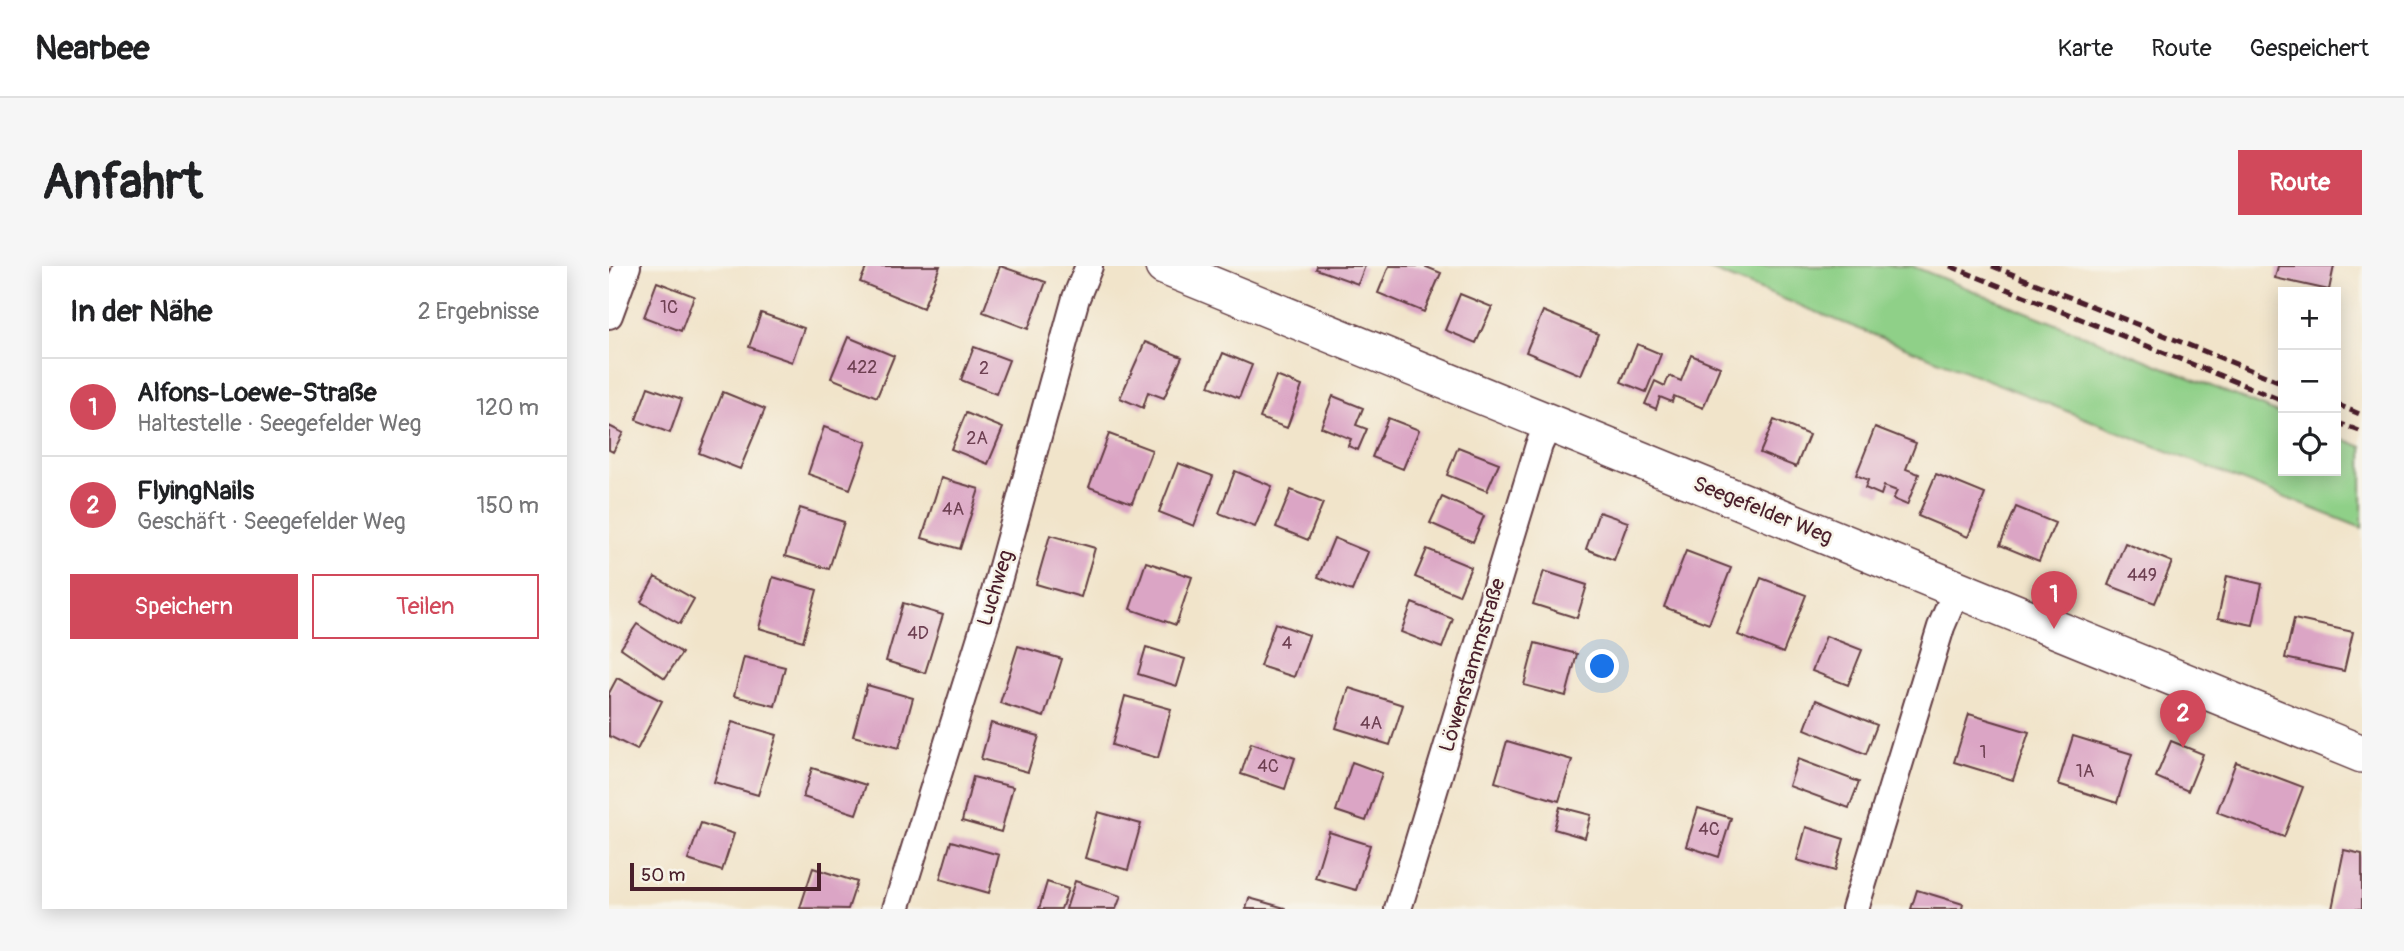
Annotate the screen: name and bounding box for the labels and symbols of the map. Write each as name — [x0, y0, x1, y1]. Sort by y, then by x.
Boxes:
house number: 1C — [660, 296, 678, 319]
house number: 422 — [847, 356, 877, 379]
house number: 2 — [979, 357, 989, 380]
house number: 2A — [966, 427, 988, 450]
street label: Seegefelder Weg — [1689, 470, 1837, 551]
house number: 4A — [942, 498, 964, 521]
street label: Luchweg — [971, 547, 1020, 629]
house number: 449 — [2127, 564, 2157, 587]
pin: 1 — [2031, 571, 2077, 629]
street label: Löwenstammstraße — [1433, 574, 1512, 755]
house number: 4D — [907, 622, 929, 645]
house number: 4 — [1282, 632, 1293, 655]
your location — [1585, 649, 1619, 683]
pin: 2 — [2160, 690, 2206, 748]
house number: 4A — [1360, 712, 1382, 735]
house number: 1 — [1979, 741, 1987, 764]
house number: 4C — [1257, 755, 1279, 778]
house number: 1A — [2076, 760, 2095, 783]
house number: 4C — [1698, 818, 1720, 841]
scale bar — [630, 860, 821, 892]

